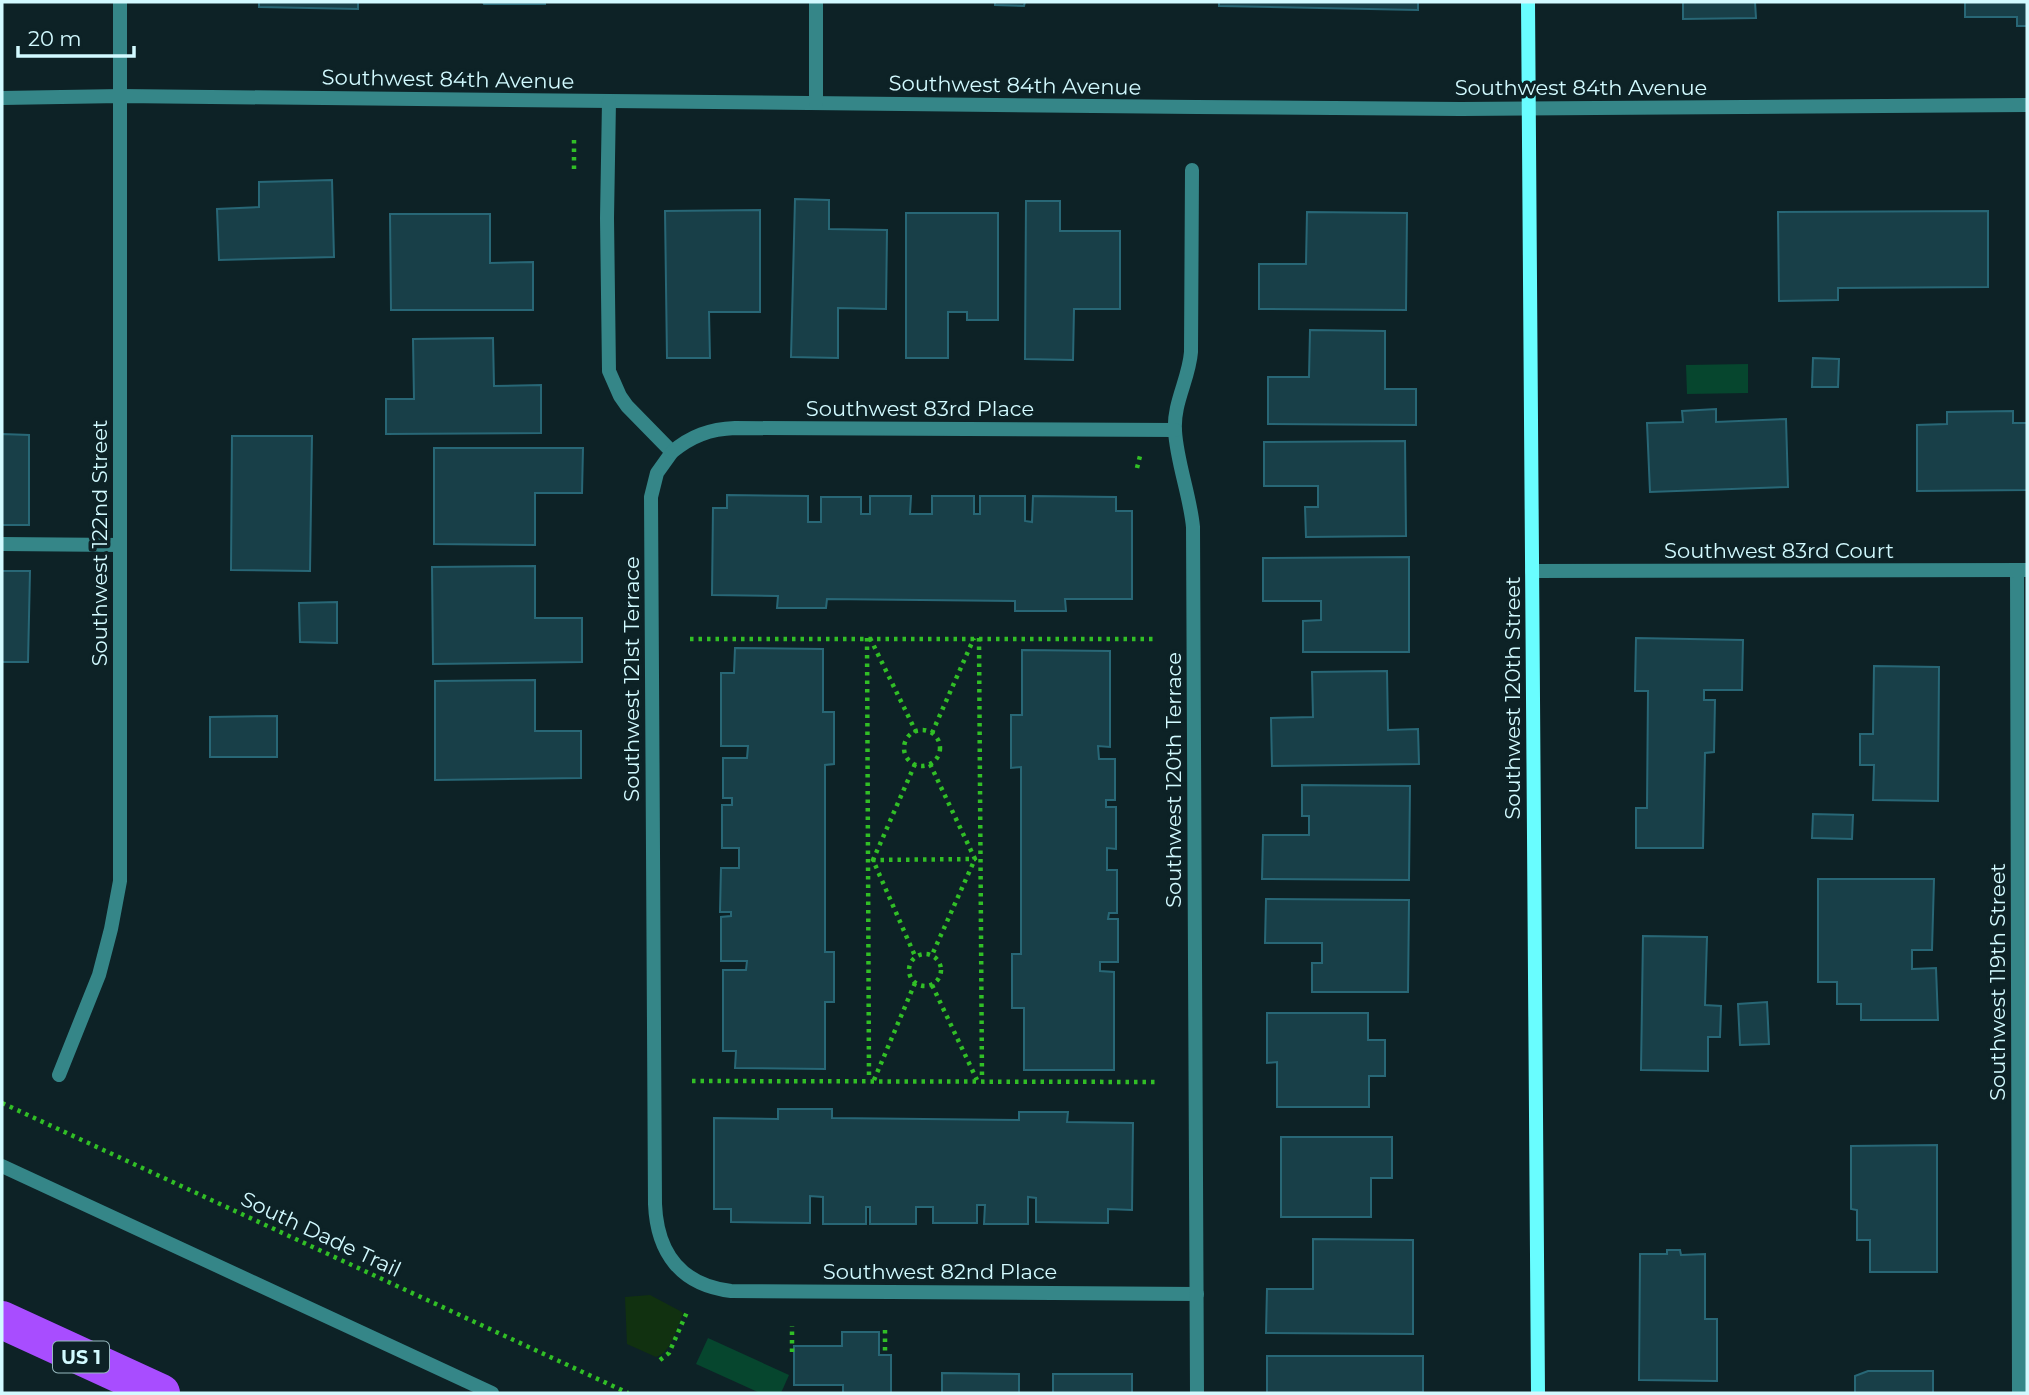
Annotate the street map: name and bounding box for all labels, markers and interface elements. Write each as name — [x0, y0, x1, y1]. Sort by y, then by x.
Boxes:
scale bar — [18, 14, 133, 58]
text: 20 m — [28, 26, 82, 51]
street label: Southwest 84th Avenue — [322, 64, 574, 94]
street label: Southwest 84th Avenue — [889, 70, 1141, 100]
street label: Southwest 84th Avenue — [1455, 75, 1707, 100]
street label: Southwest 83rd Place — [806, 396, 1034, 421]
street label: Southwest 122nd Street — [87, 420, 112, 666]
street label: Southwest 83rd Court — [1664, 538, 1894, 563]
street label: Southwest 121st Terrace — [619, 556, 644, 802]
street label: Southwest 120th Street — [1500, 576, 1525, 820]
street label: Southwest 120th Terrace — [1161, 652, 1186, 908]
street label: Southwest 119th Street — [1985, 863, 2010, 1101]
street label: South Dade Trail — [237, 1186, 405, 1282]
street label: Southwest 82nd Place — [823, 1259, 1057, 1284]
road number: US 1 — [53, 1342, 109, 1372]

